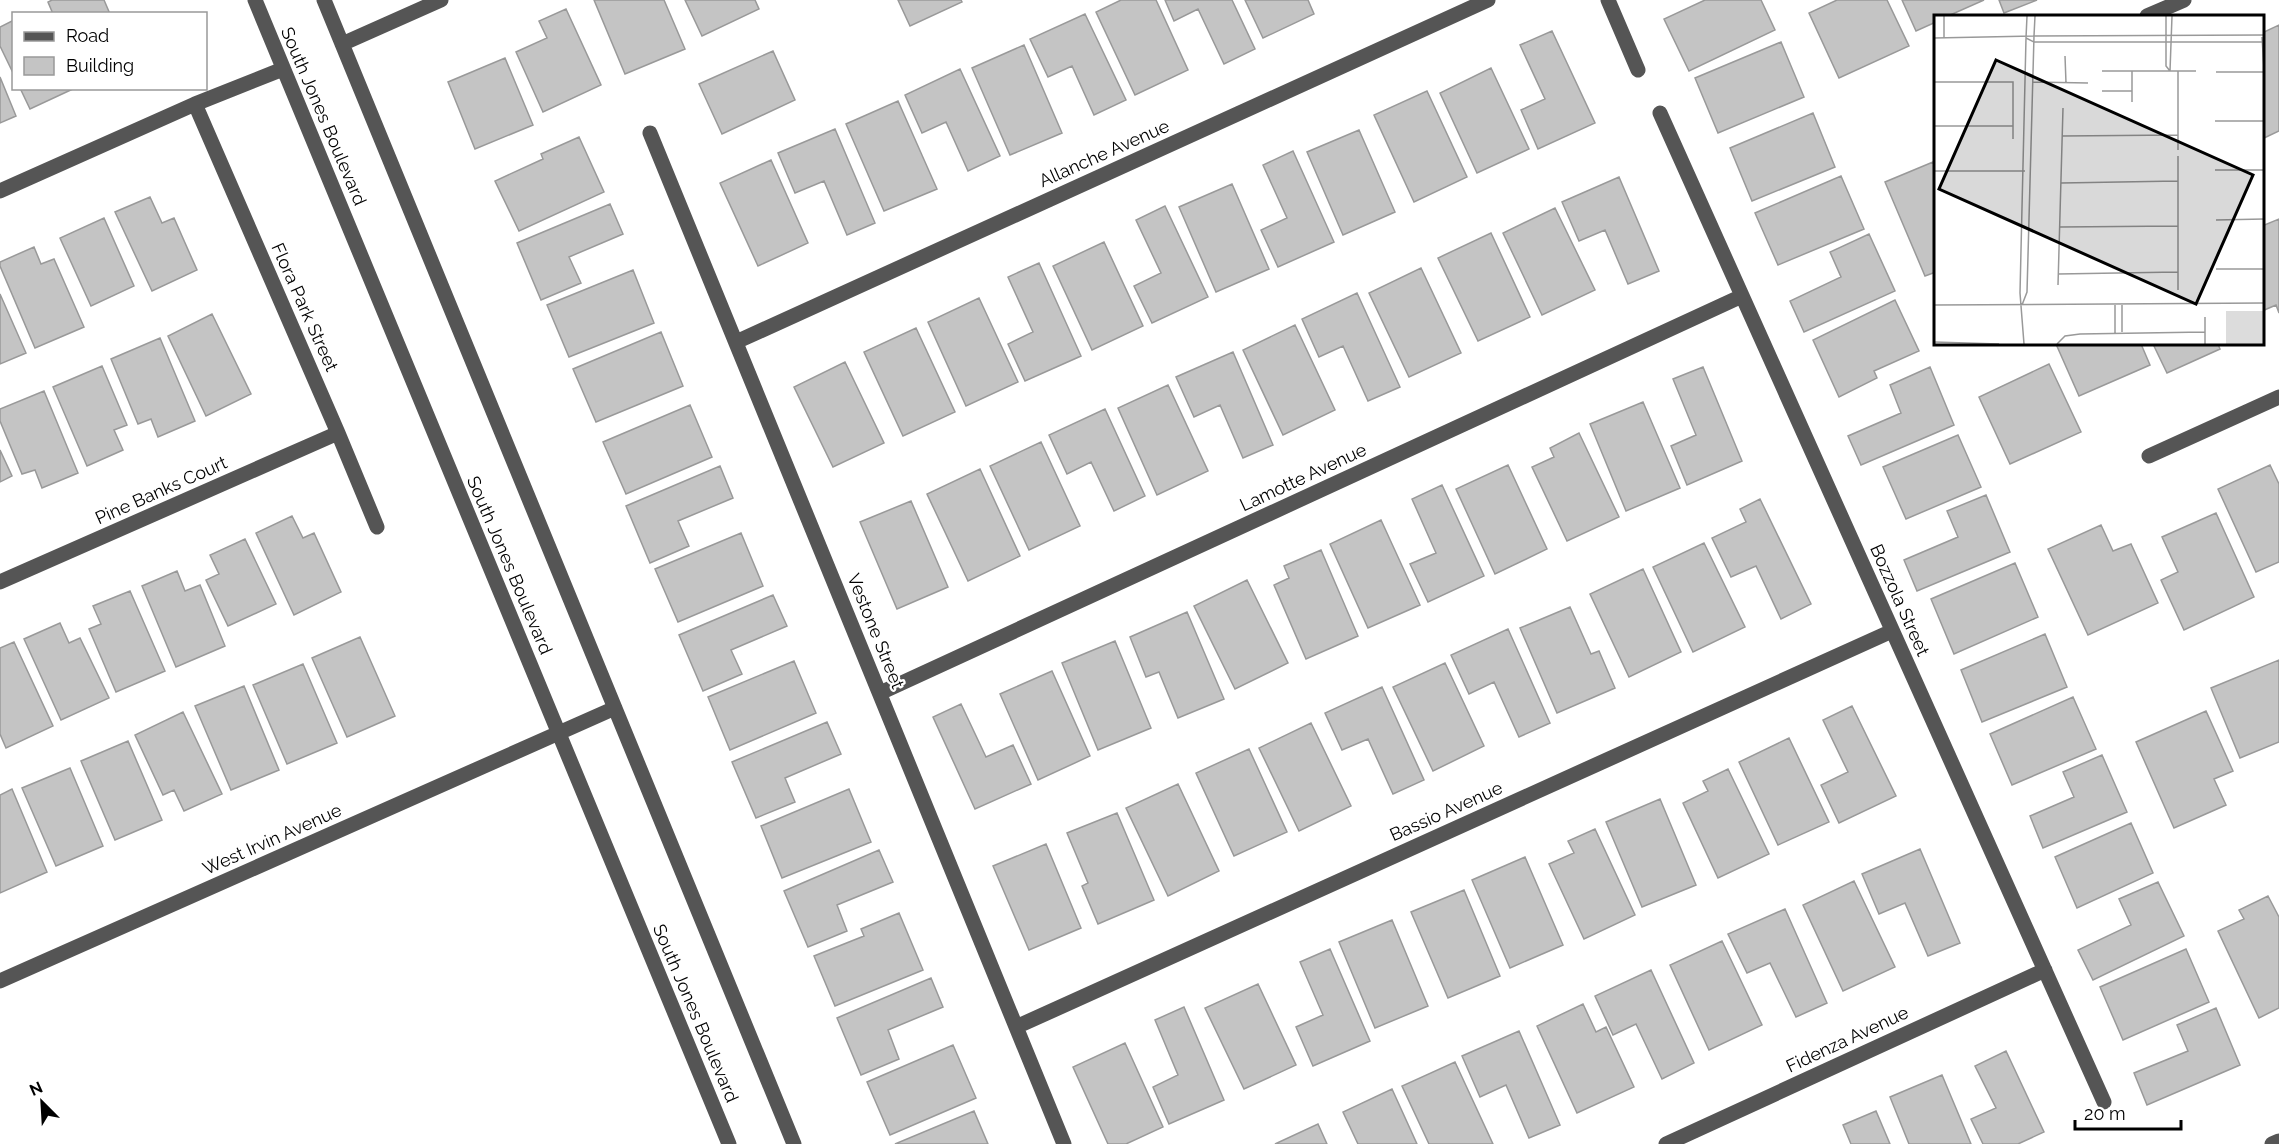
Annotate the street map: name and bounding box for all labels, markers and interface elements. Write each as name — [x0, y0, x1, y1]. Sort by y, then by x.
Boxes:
legend — [12, 12, 207, 90]
inset map — [1934, 15, 2264, 345]
street label: South Jones Boulevard — [277, 24, 371, 208]
text: Road — [66, 25, 109, 46]
text: Building — [66, 55, 134, 76]
street label: Allanche Avenue — [1036, 115, 1173, 191]
street label: Flora Park Street — [267, 240, 343, 374]
street label: Lamotte Avenue — [1236, 438, 1370, 515]
street label: Pine Banks Court — [92, 452, 230, 528]
street label: South Jones Boulevard — [463, 473, 557, 657]
street label: Bozzola Street — [1866, 541, 1934, 659]
street label: Vestone Street — [843, 570, 909, 692]
street label: Bassio Avenue — [1386, 777, 1506, 845]
street label: West Irvin Avenue — [199, 799, 345, 879]
street label: South Jones Boulevard — [649, 921, 743, 1105]
street label: Fidenza Avenue — [1782, 1001, 1912, 1077]
north arrow — [12, 1072, 72, 1132]
text: N — [27, 1078, 46, 1100]
scale bar — [2075, 1093, 2182, 1131]
text: 20 m — [2084, 1103, 2126, 1124]

